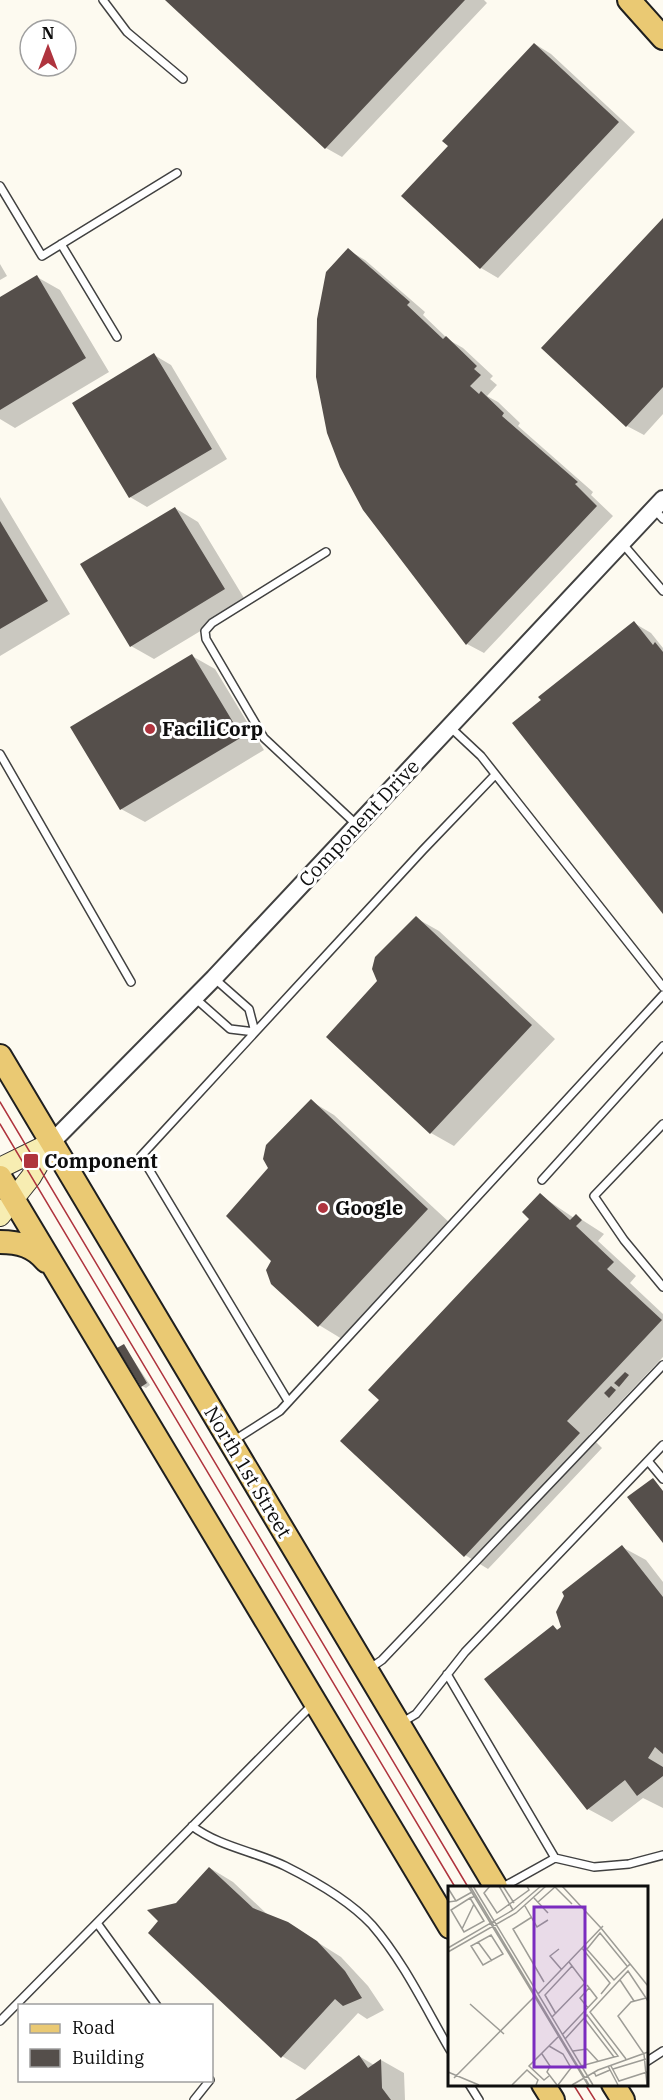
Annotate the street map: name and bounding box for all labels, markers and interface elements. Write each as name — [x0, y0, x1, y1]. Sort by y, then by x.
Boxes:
north arrow — [18, 18, 78, 78]
text: N — [42, 23, 54, 43]
place label: FaciliCorp — [162, 715, 263, 742]
marker: FaciliCorp — [143, 722, 157, 736]
street label: Component Drive — [292, 753, 425, 892]
place label: Component — [44, 1147, 158, 1174]
marker: Component — [22, 1152, 40, 1170]
place label: Google — [335, 1194, 403, 1221]
marker: Google — [316, 1201, 330, 1215]
street label: North 1st Street — [198, 1401, 298, 1543]
inset map — [448, 1886, 648, 2085]
legend — [18, 2004, 213, 2082]
text: Road — [72, 2016, 115, 2039]
text: Building — [72, 2046, 144, 2069]

